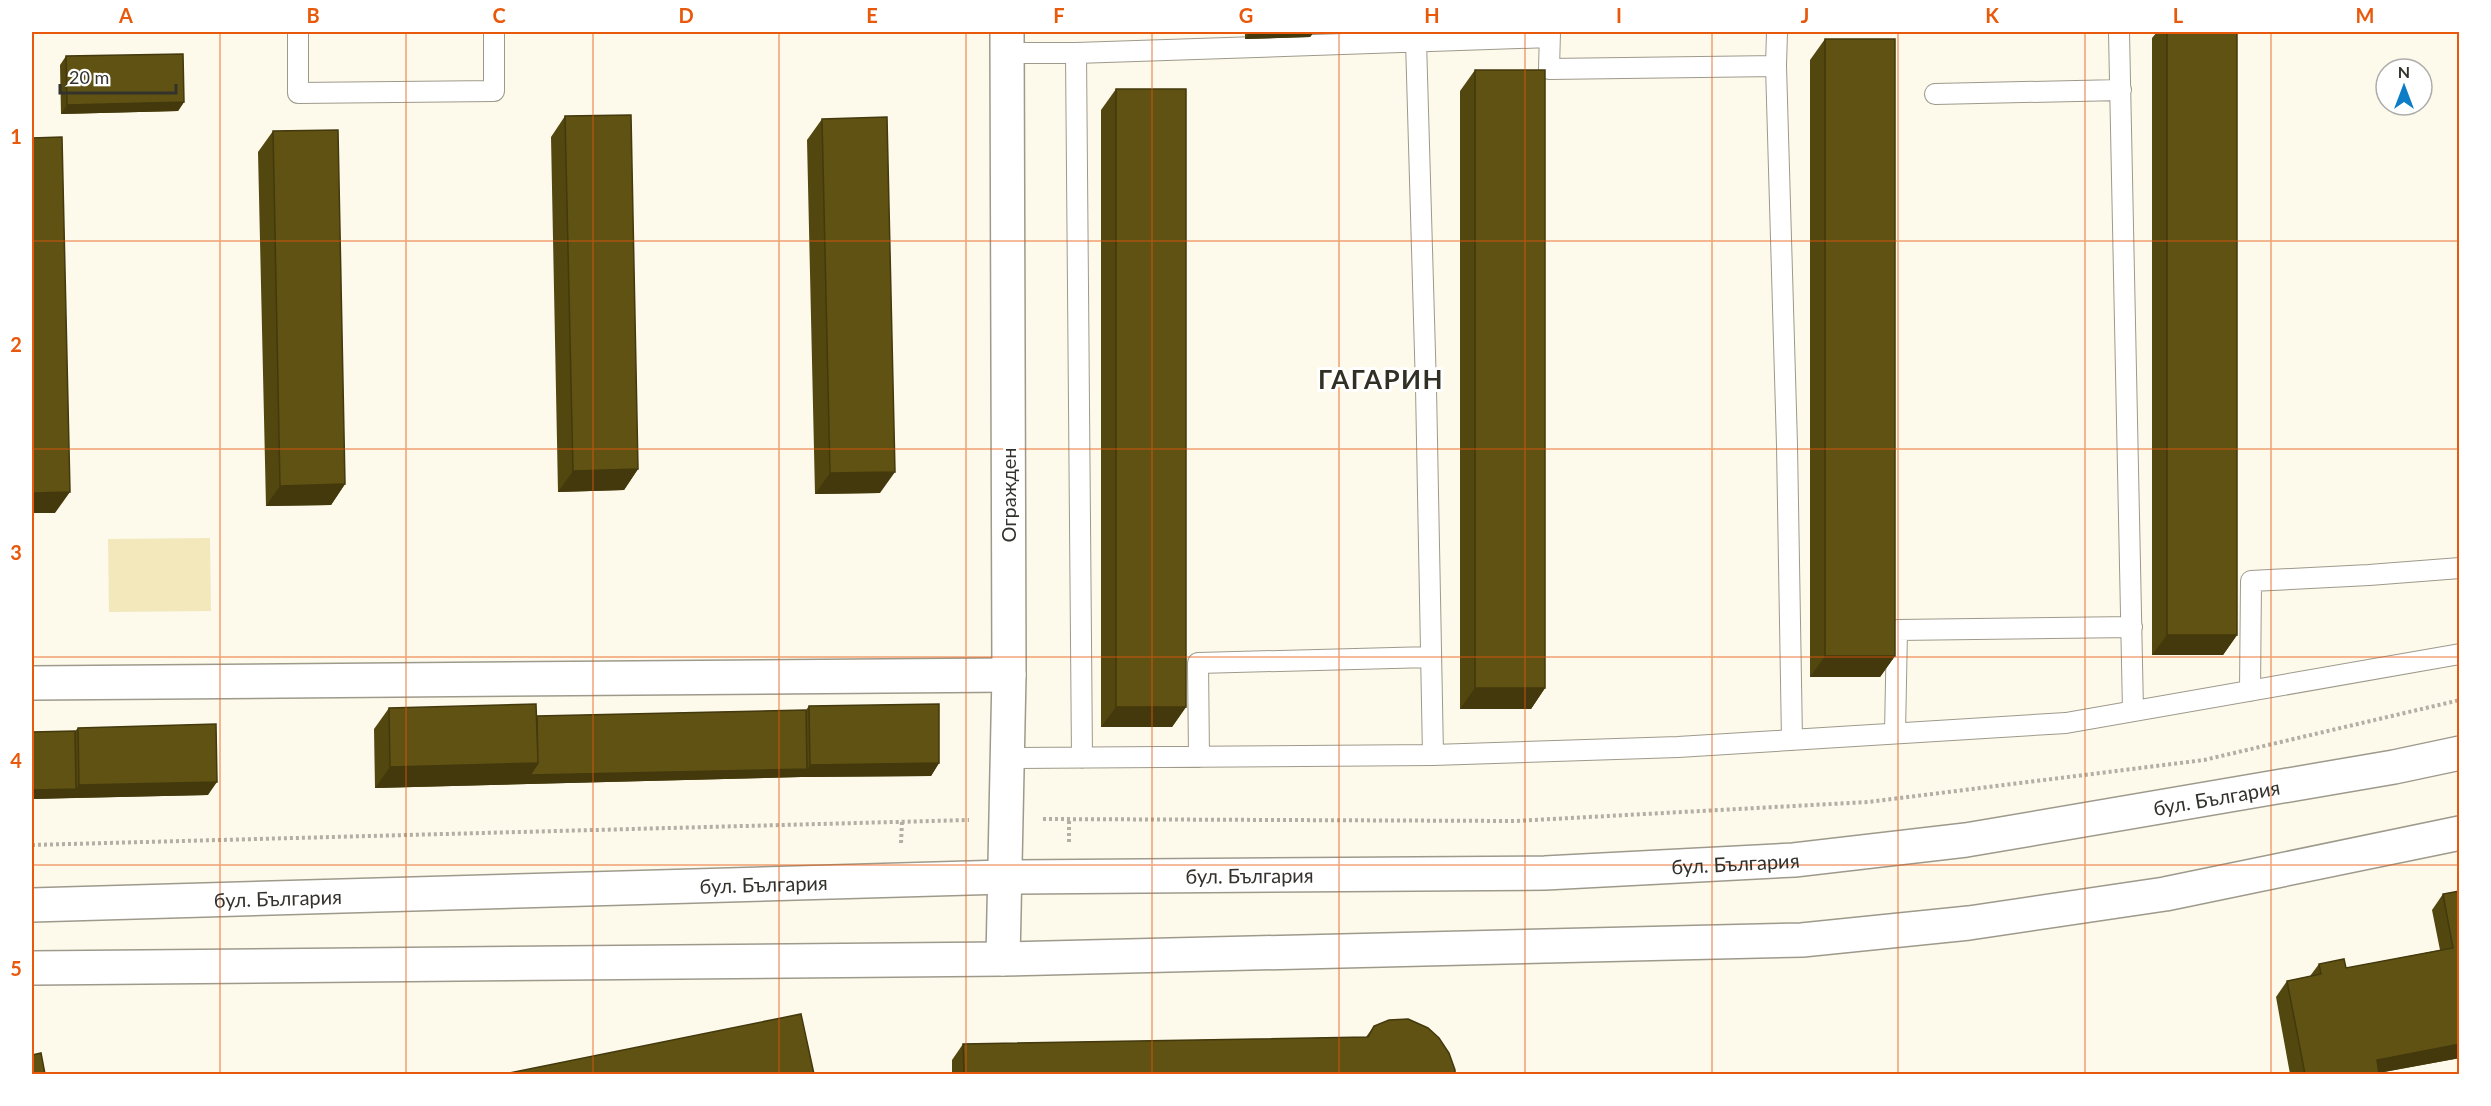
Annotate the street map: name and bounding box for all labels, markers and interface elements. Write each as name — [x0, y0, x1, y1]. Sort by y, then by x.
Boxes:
text: A — [118, 3, 133, 27]
text: B — [306, 3, 320, 27]
text: C — [492, 3, 506, 27]
text: D — [678, 3, 694, 27]
text: E — [866, 3, 878, 27]
text: F — [1053, 3, 1065, 27]
text: G — [1239, 3, 1253, 27]
text: H — [1424, 3, 1440, 27]
text: I — [1616, 3, 1622, 27]
text: J — [1801, 3, 1809, 27]
text: K — [1985, 3, 1999, 27]
text: L — [2173, 3, 2184, 27]
text: M — [2356, 3, 2374, 27]
scale bar — [60, 57, 176, 95]
north arrow — [2374, 57, 2434, 117]
text: N — [2398, 62, 2410, 81]
text: 20 m — [69, 66, 109, 88]
text: 1 — [10, 124, 22, 148]
text: 2 — [10, 332, 22, 356]
district label: ГАГАРИН — [1318, 363, 1444, 395]
street label: Огражден — [996, 448, 1020, 542]
text: 3 — [10, 540, 22, 564]
text: 4 — [10, 748, 22, 772]
street label: бул. България — [2151, 775, 2282, 820]
street label: бул. България — [1671, 847, 1801, 878]
street label: бул. България — [1185, 863, 1314, 888]
street label: бул. България — [699, 870, 828, 898]
street label: бул. България — [214, 884, 342, 912]
text: 5 — [10, 956, 22, 980]

